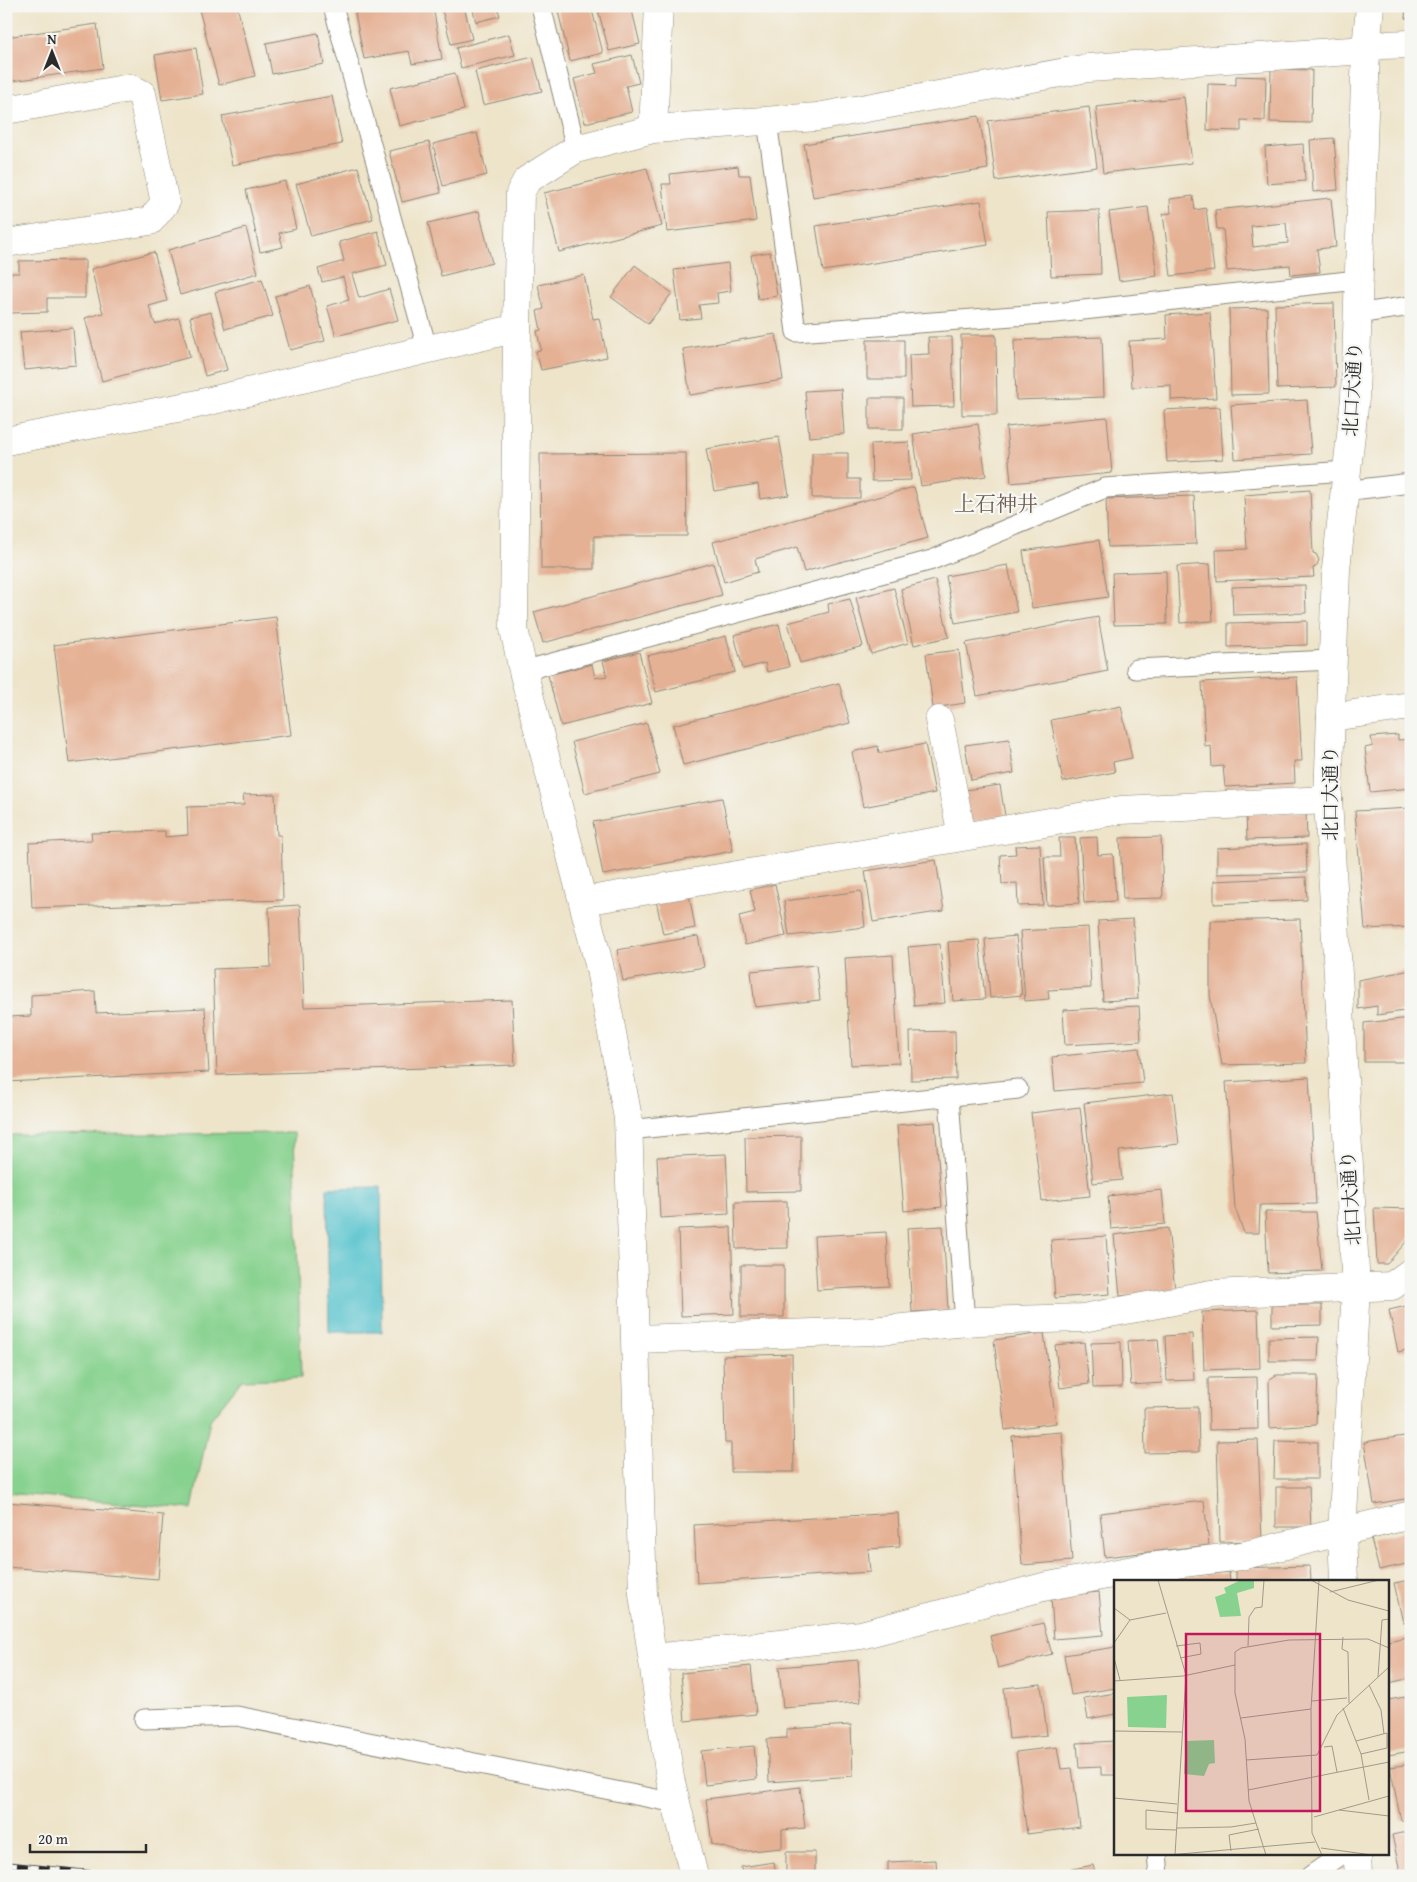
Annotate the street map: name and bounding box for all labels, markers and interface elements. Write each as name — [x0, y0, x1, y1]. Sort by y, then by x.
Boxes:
north arrow — [28, 28, 78, 78]
text: N — [47, 29, 57, 49]
street label: 北口大通り — [1336, 341, 1368, 437]
district label: 上石神井 — [954, 488, 1038, 519]
street label: 北口大通り — [1316, 745, 1344, 841]
street label: 北口大通り — [1333, 1150, 1367, 1246]
inset map — [1114, 1580, 1390, 1854]
scale bar — [30, 1822, 146, 1854]
text: 20 m — [38, 1828, 69, 1849]

